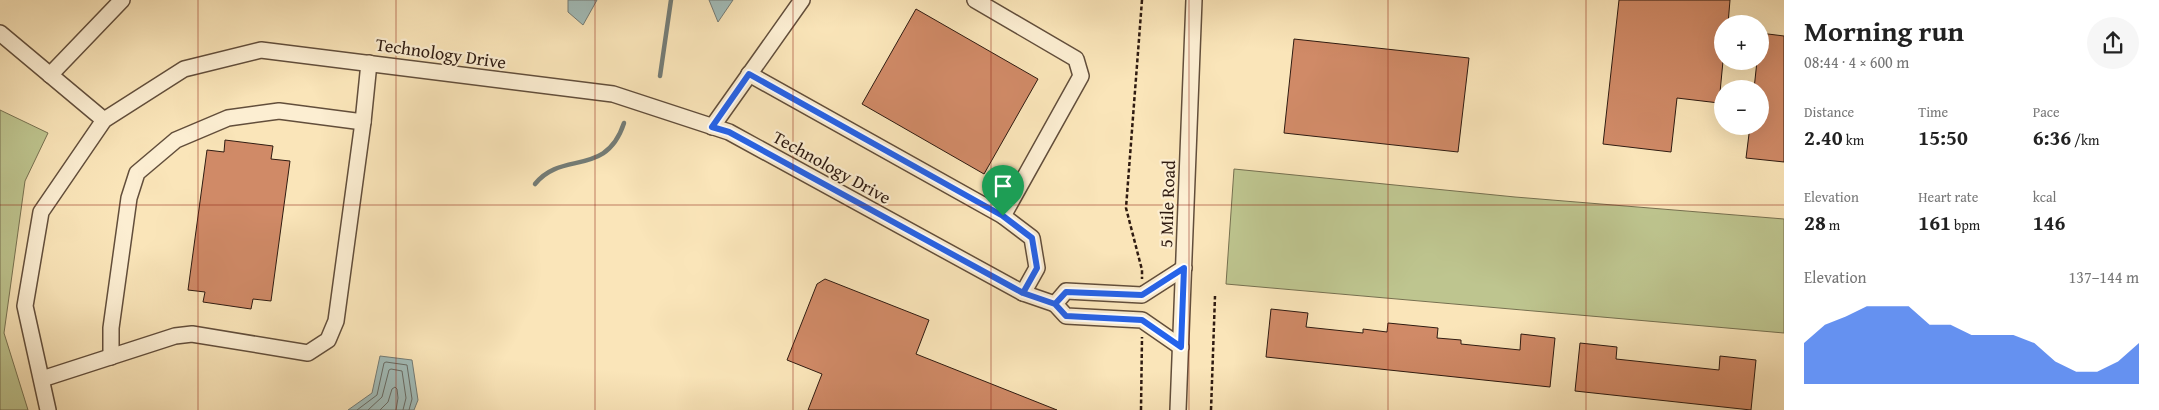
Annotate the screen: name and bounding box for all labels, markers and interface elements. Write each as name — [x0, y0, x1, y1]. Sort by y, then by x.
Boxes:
text: Morning run — [1804, 10, 1964, 51]
map controls — [1714, 15, 1769, 135]
button: + — [1714, 15, 1769, 70]
button: share — [2087, 17, 2139, 69]
street label: Technology Drive — [374, 30, 508, 76]
text: 08:44 · 4 × 600 m — [1804, 50, 1909, 74]
button: − — [1714, 80, 1769, 135]
text: Distance — [1804, 102, 1854, 122]
text: Time — [1918, 102, 1948, 122]
text: Pace — [2033, 102, 2060, 122]
text: 2.40 — [1804, 122, 1843, 153]
text: 15:50 — [1918, 122, 1968, 153]
text: 6:36 — [2033, 122, 2071, 153]
street label: Technology Drive — [768, 123, 896, 211]
text: km — [1843, 130, 1864, 150]
text: /km — [2071, 130, 2099, 150]
street label: 5 Mile Road — [1152, 159, 1182, 248]
pin — [982, 165, 1024, 216]
icon: arrive — [989, 172, 1017, 200]
text: Elevation — [1804, 187, 1859, 207]
text: Heart rate — [1918, 187, 1978, 207]
text: kcal — [2033, 187, 2057, 207]
text: 28 — [1804, 207, 1826, 238]
text: 161 — [1918, 207, 1951, 238]
text: 146 — [2033, 207, 2065, 238]
text: m — [1826, 215, 1840, 235]
text: bpm — [1951, 215, 1980, 235]
text: Elevation — [1804, 265, 1867, 289]
text: 137–144 m — [2069, 265, 2139, 289]

